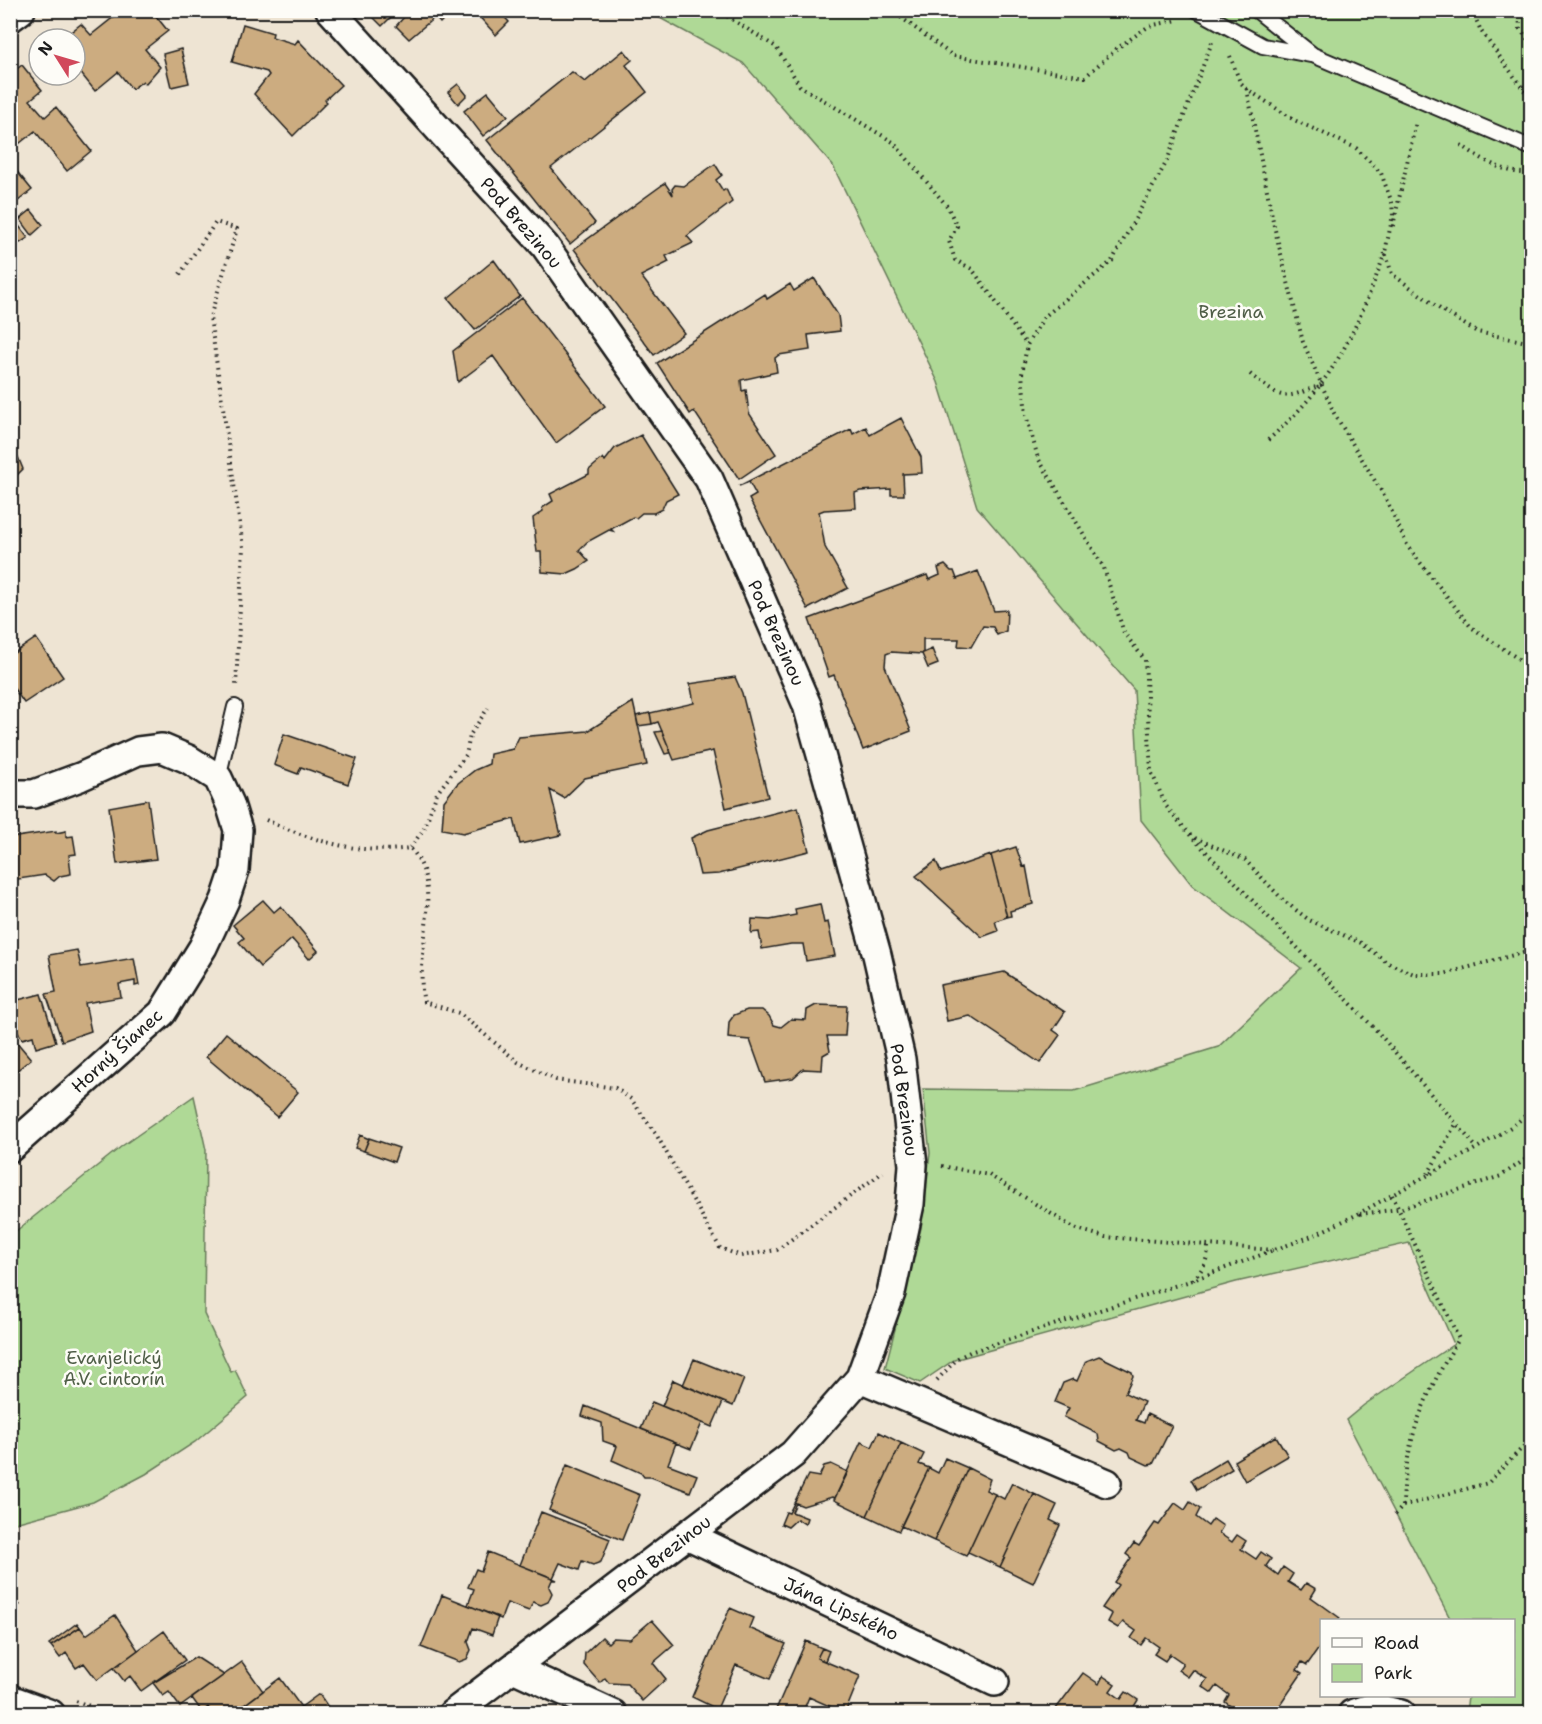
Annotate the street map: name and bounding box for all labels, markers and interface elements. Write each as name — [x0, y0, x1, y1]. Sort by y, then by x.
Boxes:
north arrow — [27, 27, 87, 87]
text: N — [33, 37, 58, 60]
street label: Pod Brezinou — [475, 172, 567, 274]
park label: Brezina — [1198, 300, 1264, 324]
street label: Pod Brezinou — [742, 576, 810, 690]
street label: Horný Šianec — [66, 1004, 168, 1098]
street label: Pod Brezinou — [884, 1042, 924, 1158]
park label: Evanjelický A.V. cintorín — [63, 1346, 165, 1391]
street label: Pod Brezinou — [612, 1510, 716, 1598]
street label: Jána Lipského — [779, 1572, 903, 1646]
legend — [1320, 1619, 1515, 1697]
text: Road — [1374, 1631, 1419, 1655]
text: Park — [1374, 1661, 1413, 1685]

